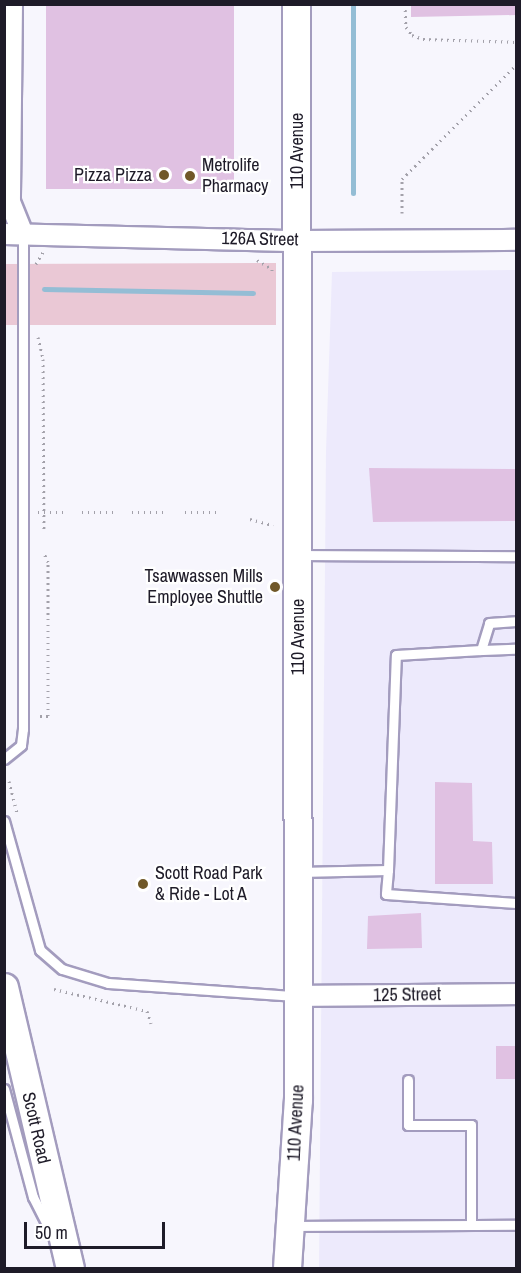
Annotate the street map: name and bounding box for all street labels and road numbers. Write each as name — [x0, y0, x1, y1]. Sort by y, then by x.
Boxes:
street label: 110 Avenue — [286, 112, 308, 190]
street label: 126A Street — [221, 228, 299, 250]
street label: 110 Avenue — [287, 598, 309, 676]
street label: 125 Street — [373, 984, 441, 1006]
street label: 110 Avenue — [283, 1084, 309, 1162]
street label: Scott Road — [17, 1090, 55, 1166]

